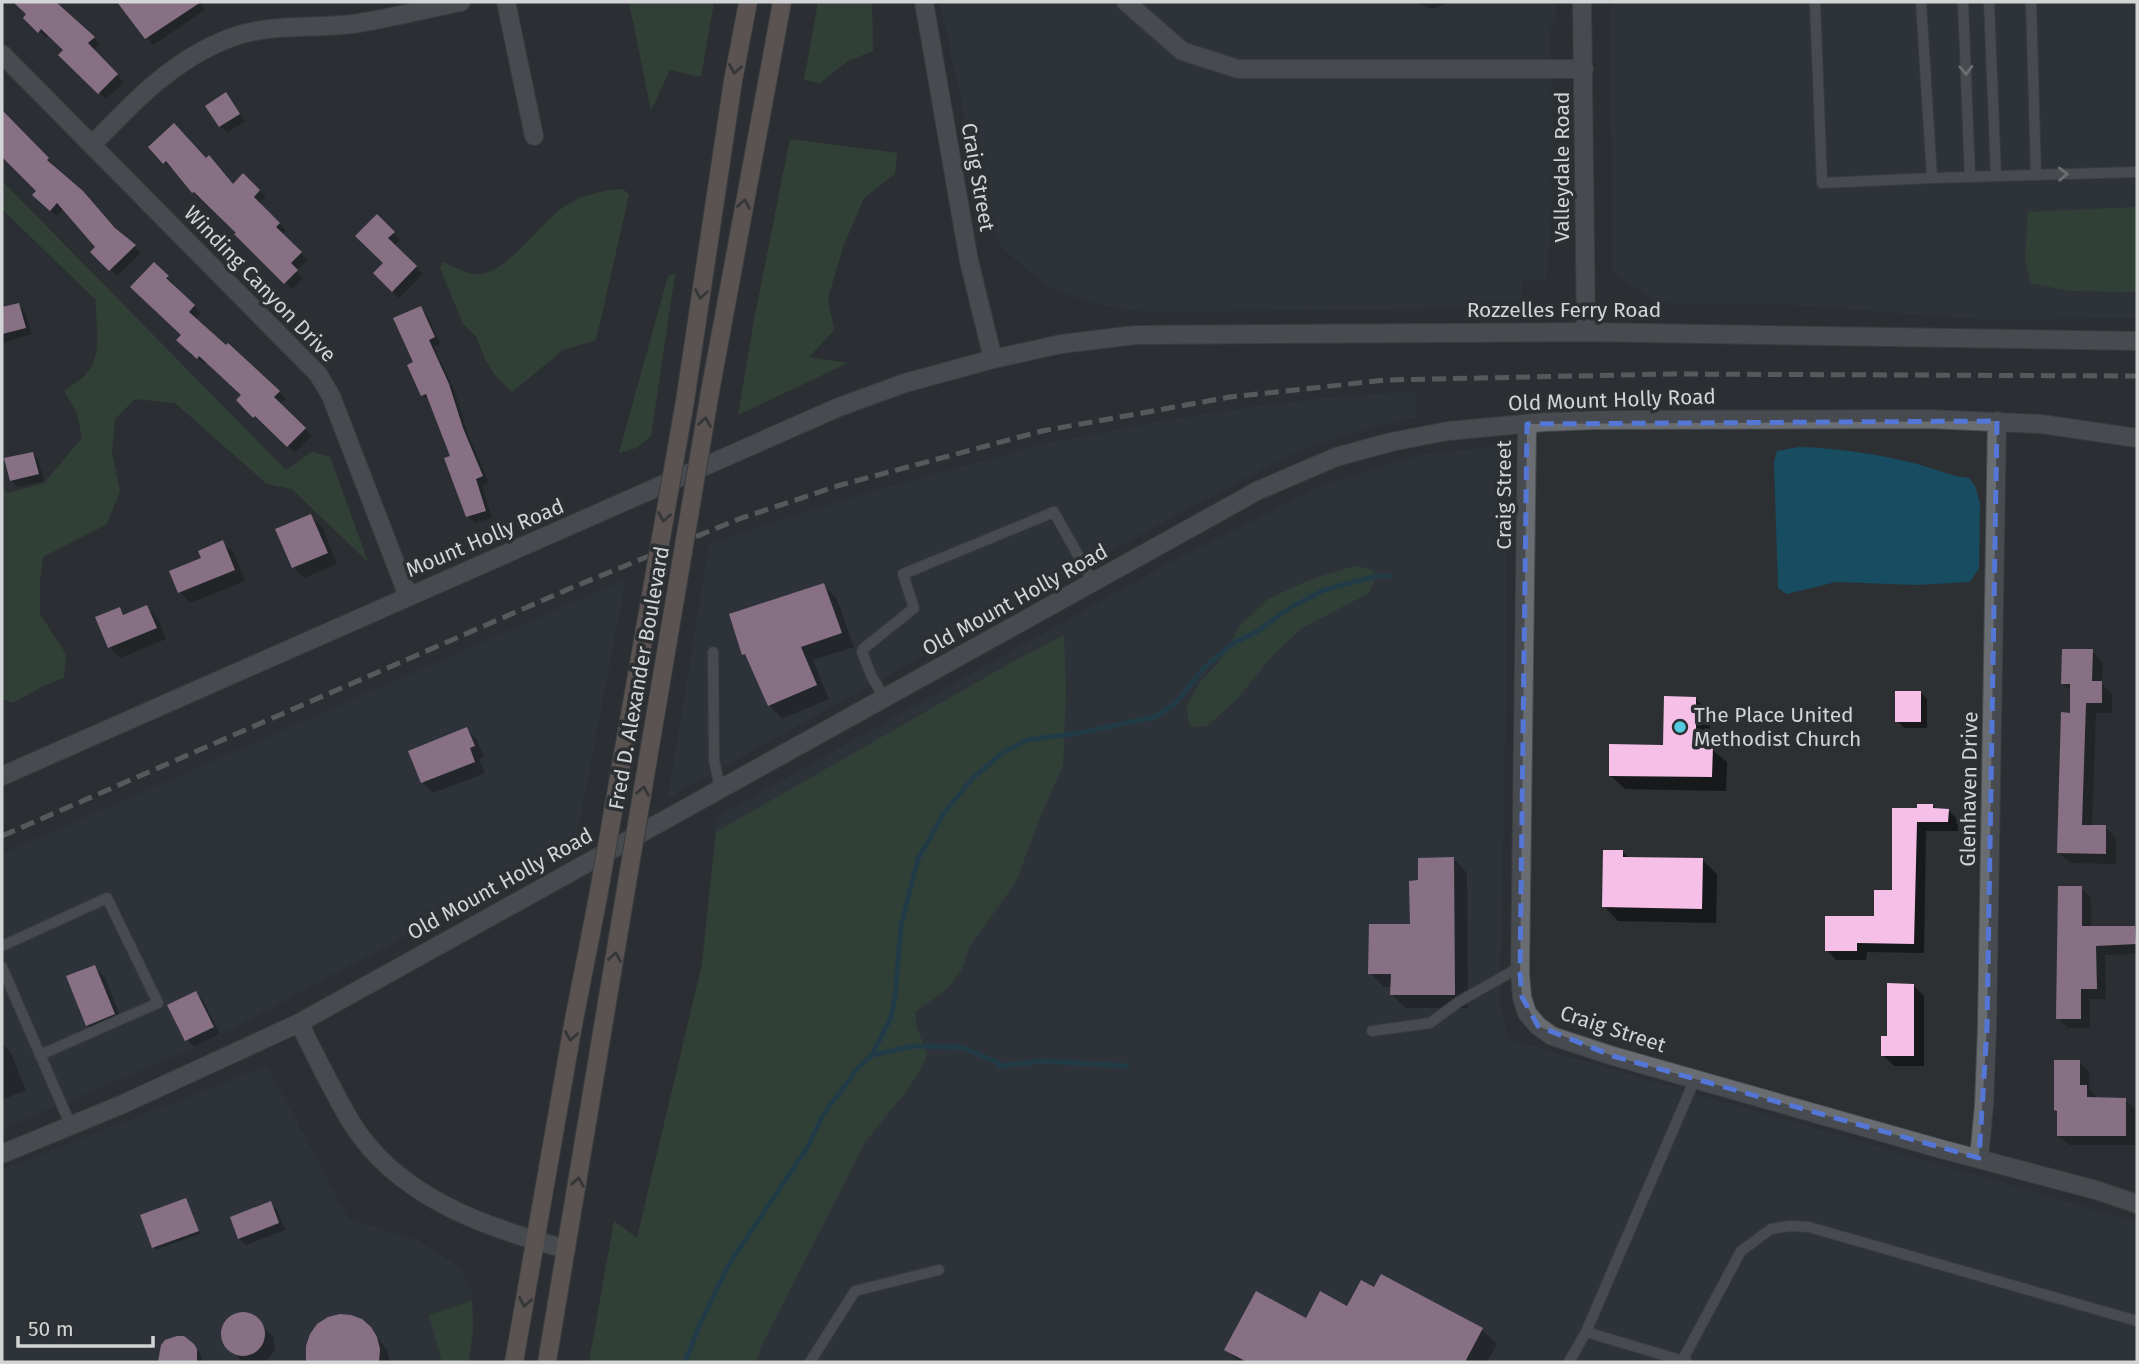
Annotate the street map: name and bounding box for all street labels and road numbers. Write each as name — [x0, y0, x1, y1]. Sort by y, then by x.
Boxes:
street label: Valleydale Road — [1549, 91, 1575, 243]
street label: Craig Street — [956, 121, 1000, 234]
street label: Winding Canyon Drive — [179, 200, 341, 368]
street label: Rozzelles Ferry Road — [1467, 297, 1661, 323]
street label: Old Mount Holly Road — [1508, 383, 1716, 417]
street label: Craig Street — [1491, 440, 1517, 550]
street label: Mount Holly Road — [402, 493, 568, 583]
street label: Old Mount Holly Road — [918, 538, 1112, 662]
street label: Fred D. Alexander Boulevard — [603, 544, 675, 812]
street label: Glenhaven Drive — [1955, 711, 1983, 867]
street label: Old Mount Holly Road — [403, 822, 597, 946]
street label: Craig Street — [1557, 1000, 1670, 1058]

